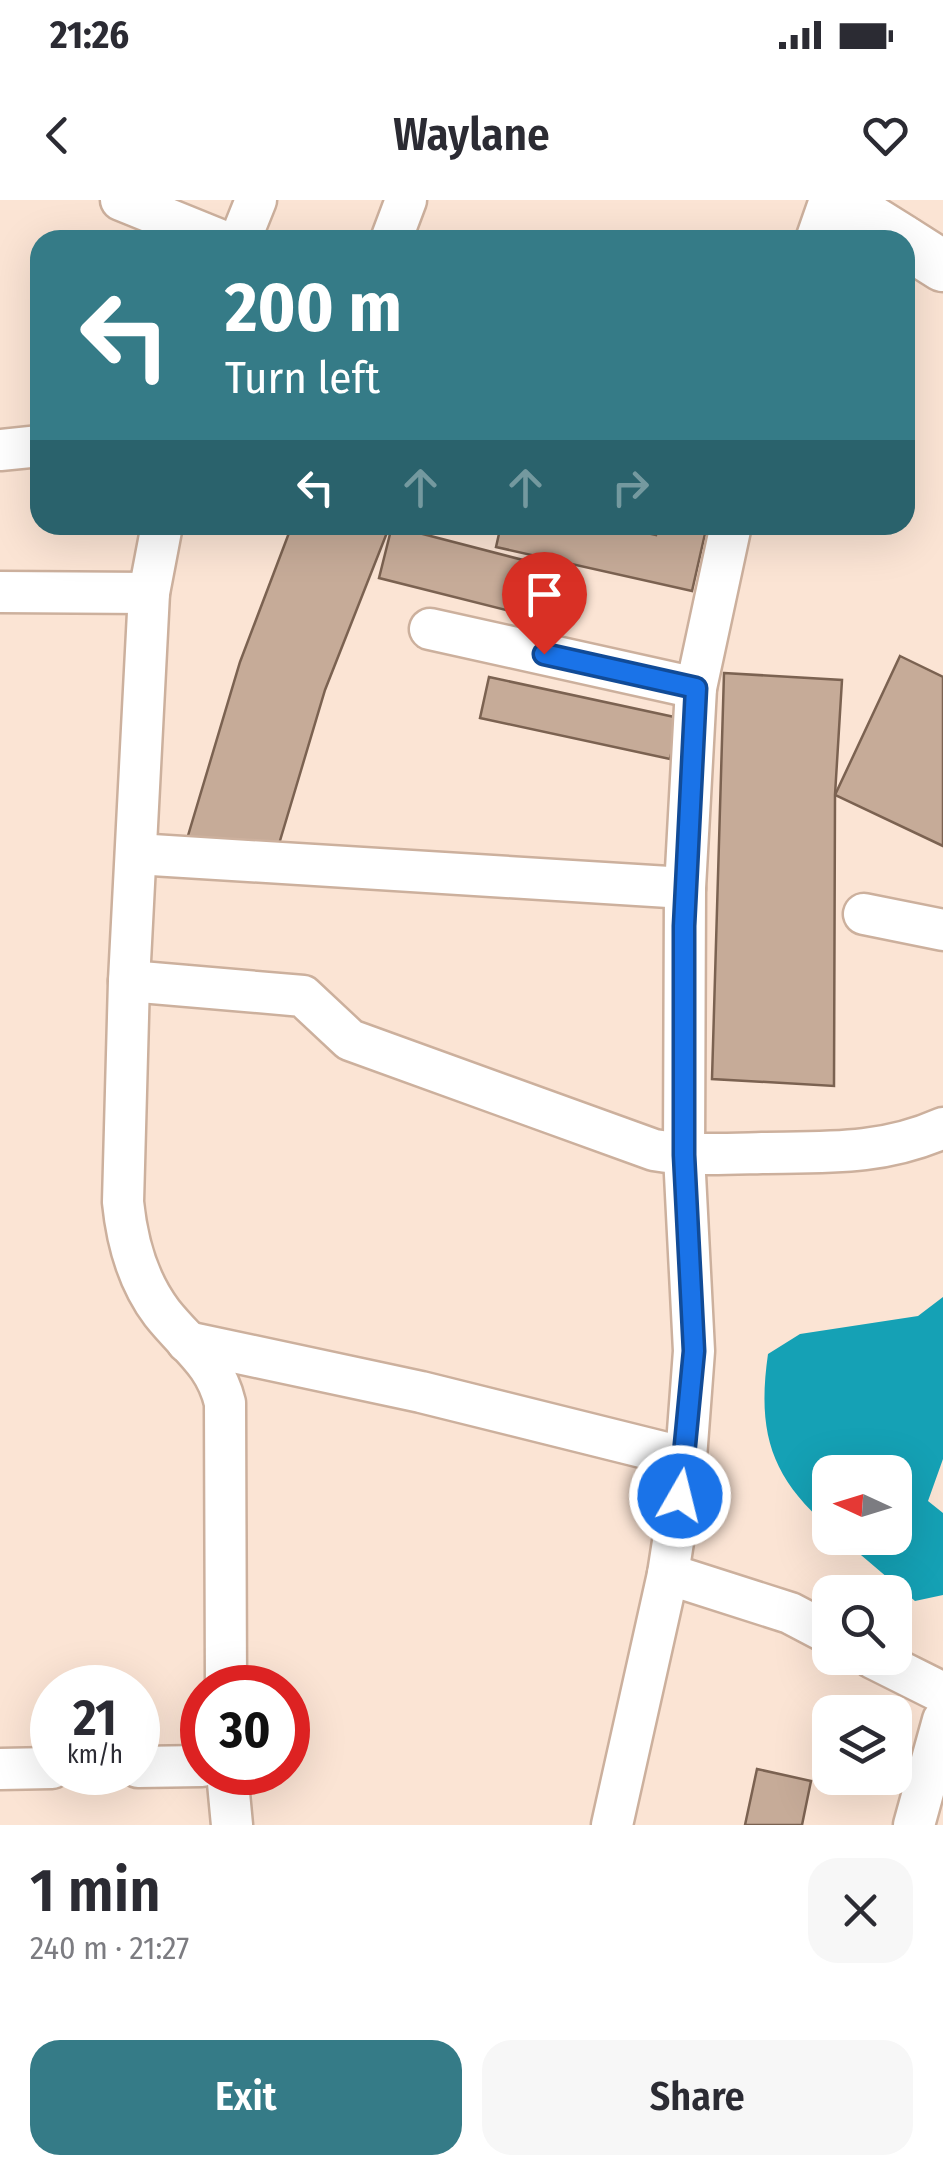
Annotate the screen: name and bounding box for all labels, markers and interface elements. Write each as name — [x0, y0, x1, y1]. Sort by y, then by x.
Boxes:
text: 21:26 — [50, 12, 129, 58]
icon: back — [30, 108, 85, 163]
text: Waylane — [393, 108, 550, 162]
icon: heart — [858, 108, 913, 163]
text: 200 m — [225, 266, 402, 350]
icon: left — [60, 270, 190, 400]
text: Turn left — [225, 351, 380, 405]
icon: left — [288, 460, 343, 515]
icon: ahead — [393, 460, 448, 515]
icon: ahead — [498, 460, 553, 515]
icon: right — [603, 460, 658, 515]
pin — [502, 552, 587, 655]
icon: arrive — [517, 567, 572, 622]
position arrow — [628, 1444, 732, 1548]
north arrow — [812, 1455, 912, 1555]
map controls — [812, 1455, 912, 1795]
button: search — [812, 1575, 912, 1675]
speed limit sign: 30 — [180, 1665, 310, 1795]
text: 21 — [73, 1688, 117, 1748]
button: layers — [812, 1695, 912, 1795]
text: km/h — [67, 1740, 123, 1770]
text: 1 min — [30, 1855, 161, 1927]
button: close — [808, 1858, 913, 1963]
text: 240 m · 21:27 — [30, 1929, 189, 1967]
button: Exit — [30, 2040, 462, 2155]
button: Share — [482, 2040, 913, 2155]

